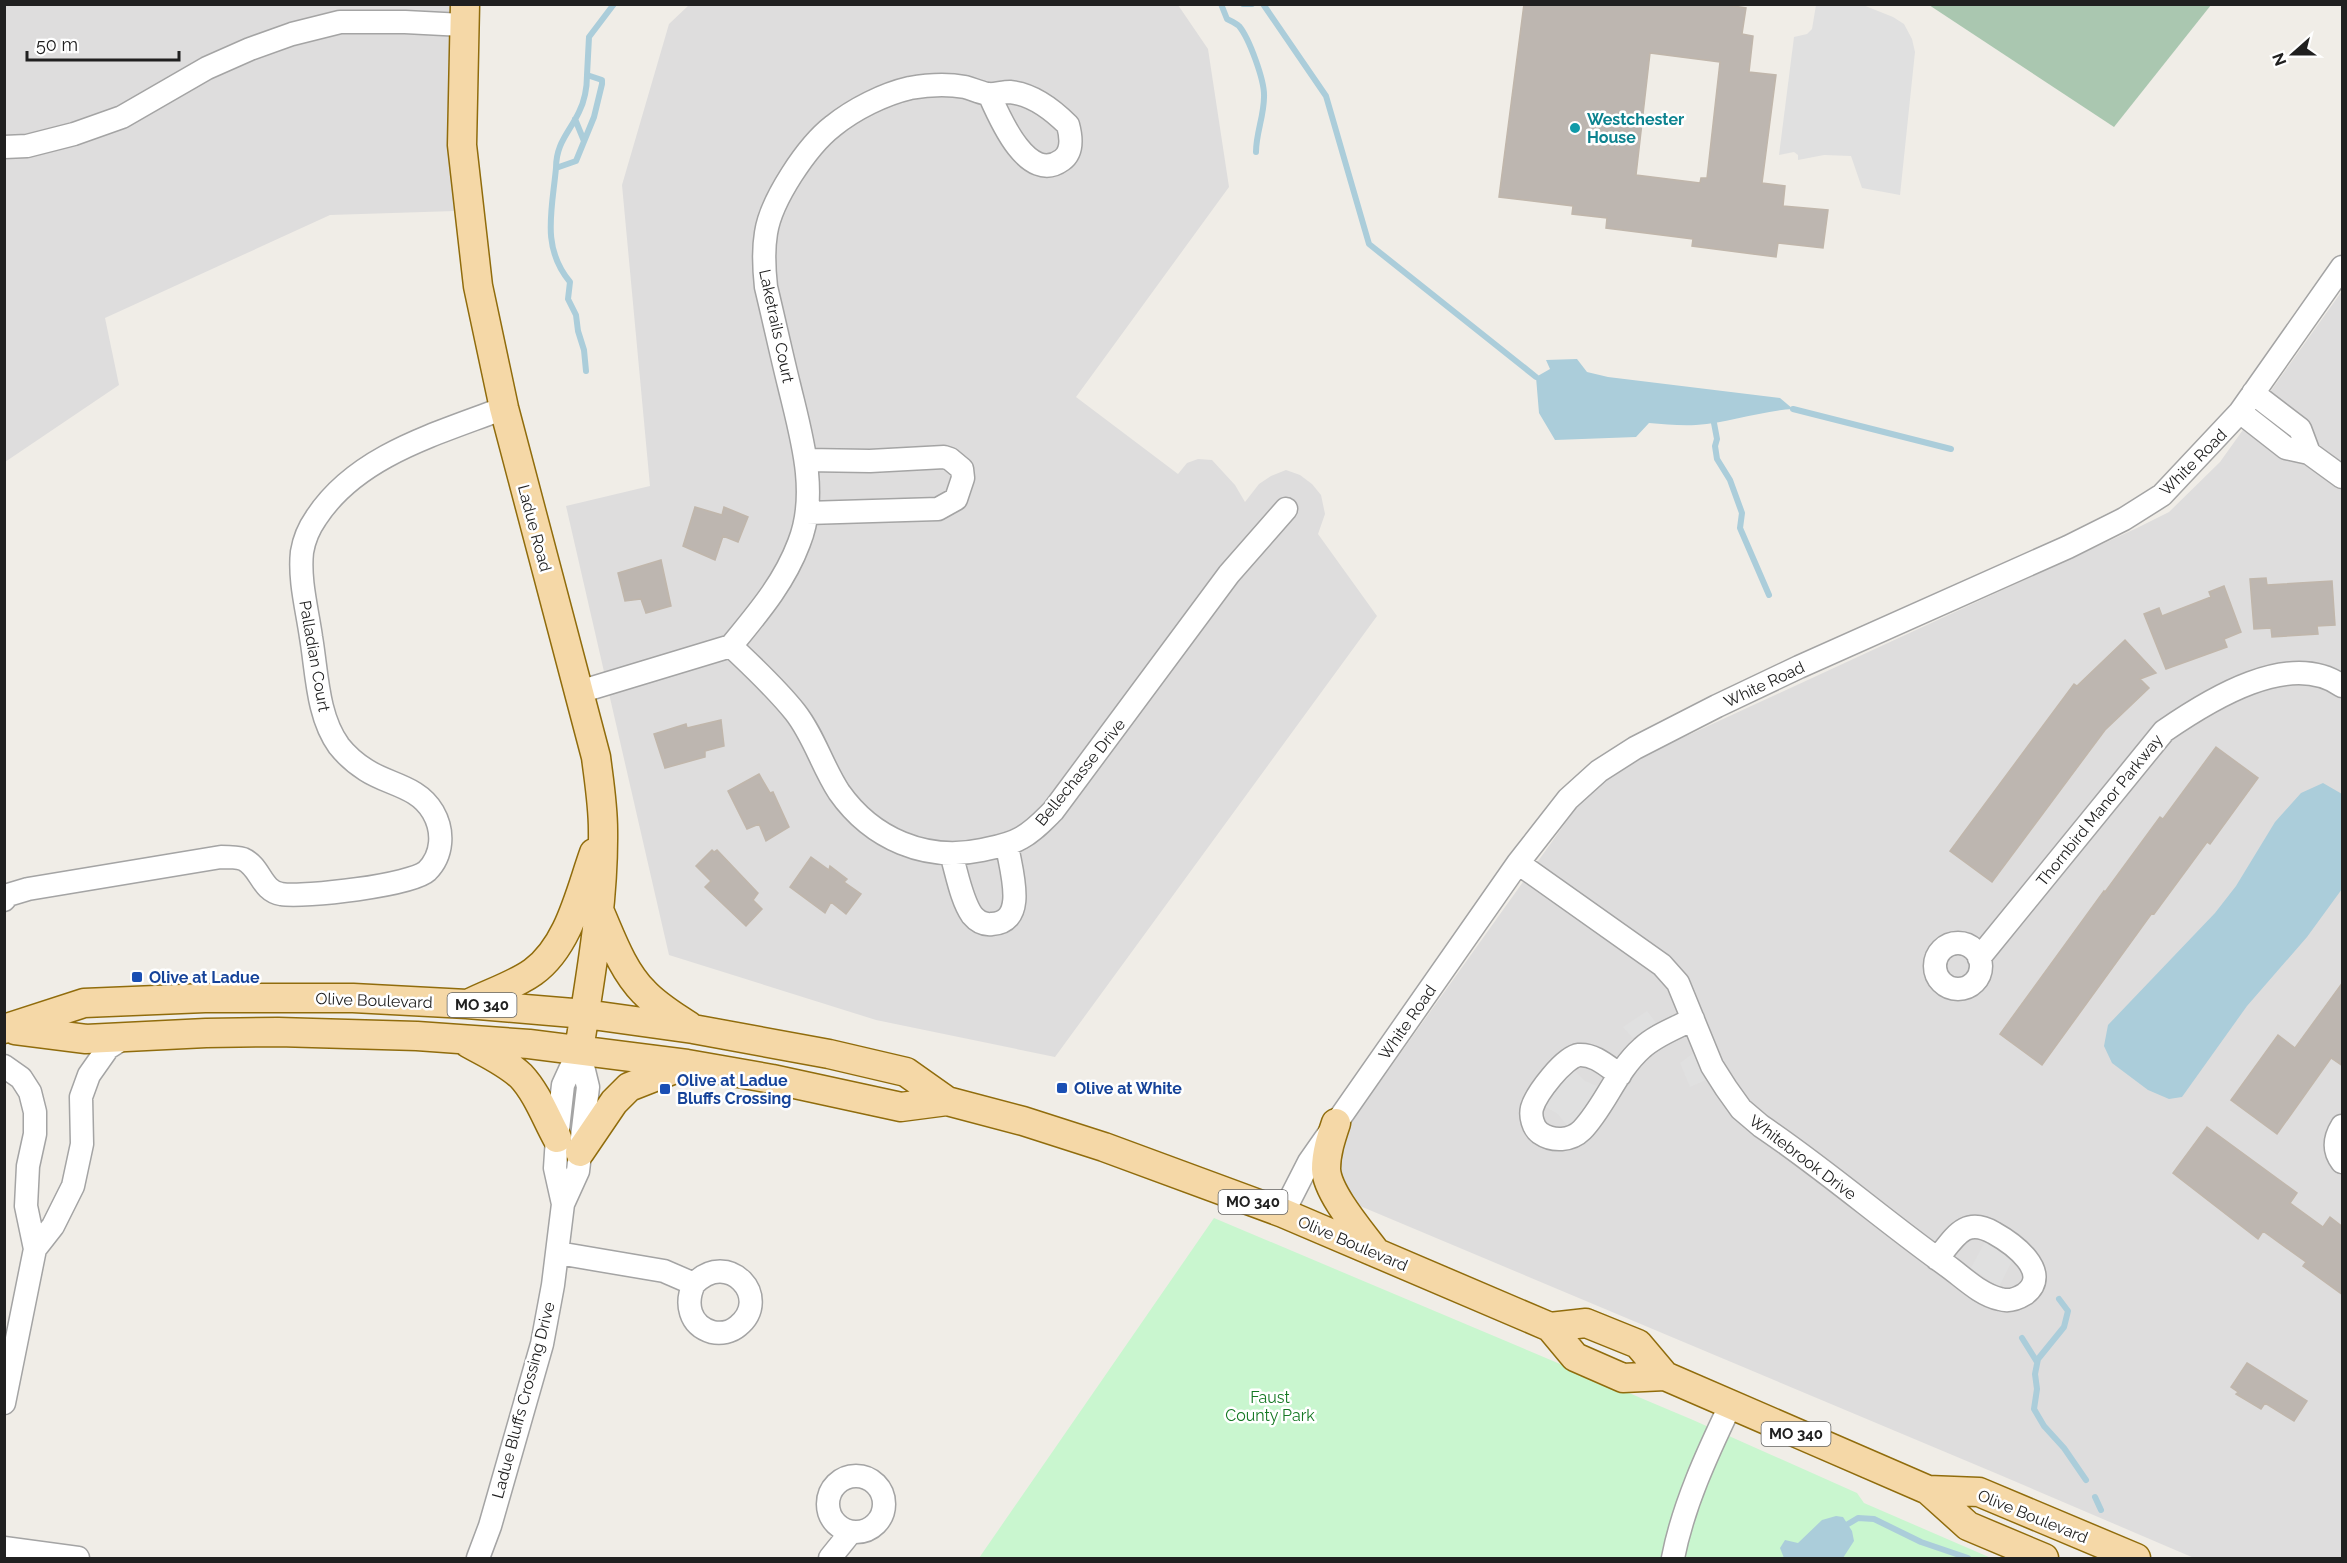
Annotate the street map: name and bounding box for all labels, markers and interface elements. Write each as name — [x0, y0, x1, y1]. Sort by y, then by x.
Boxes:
scale bar — [27, 24, 178, 62]
north arrow — [2263, 24, 2323, 84]
text: 50 m — [36, 34, 78, 55]
text: N — [2268, 50, 2291, 68]
place label: Westchester House — [1587, 110, 1684, 147]
marker: Westchester House — [1568, 121, 1582, 135]
street label: Laketrails Court — [755, 268, 798, 385]
street label: White Road — [2156, 425, 2231, 500]
street label: Ladue Road — [514, 483, 555, 574]
street label: Palladian Court — [295, 599, 334, 714]
street label: White Road — [1721, 658, 1808, 711]
street label: Bellechasse Drive — [1031, 715, 1129, 830]
street label: Thornbird Manor Parkway — [2032, 730, 2167, 890]
place label: Olive at Ladue — [149, 968, 260, 987]
marker: Olive at Ladue — [130, 970, 144, 984]
street label: White Road — [1375, 981, 1440, 1063]
street label: Olive Boulevard — [315, 989, 433, 1012]
road number: MO 340 — [448, 993, 516, 1017]
place label: Olive at Ladue Bluffs Crossing — [677, 1071, 791, 1108]
place label: Olive at White — [1074, 1079, 1182, 1098]
marker: Olive at White — [1055, 1081, 1069, 1095]
marker: Olive at Ladue Bluffs Crossing — [658, 1082, 672, 1096]
street label: Whitebrook Drive — [1745, 1111, 1860, 1204]
road number: MO 340 — [1218, 1190, 1288, 1214]
street label: Olive Boulevard — [1295, 1212, 1410, 1275]
street label: Ladue Bluffs Crossing Drive — [488, 1300, 559, 1501]
park label: Faust County Park — [1225, 1388, 1315, 1425]
road number: MO 340 — [1762, 1422, 1830, 1446]
street label: Olive Boulevard — [1975, 1486, 2091, 1547]

